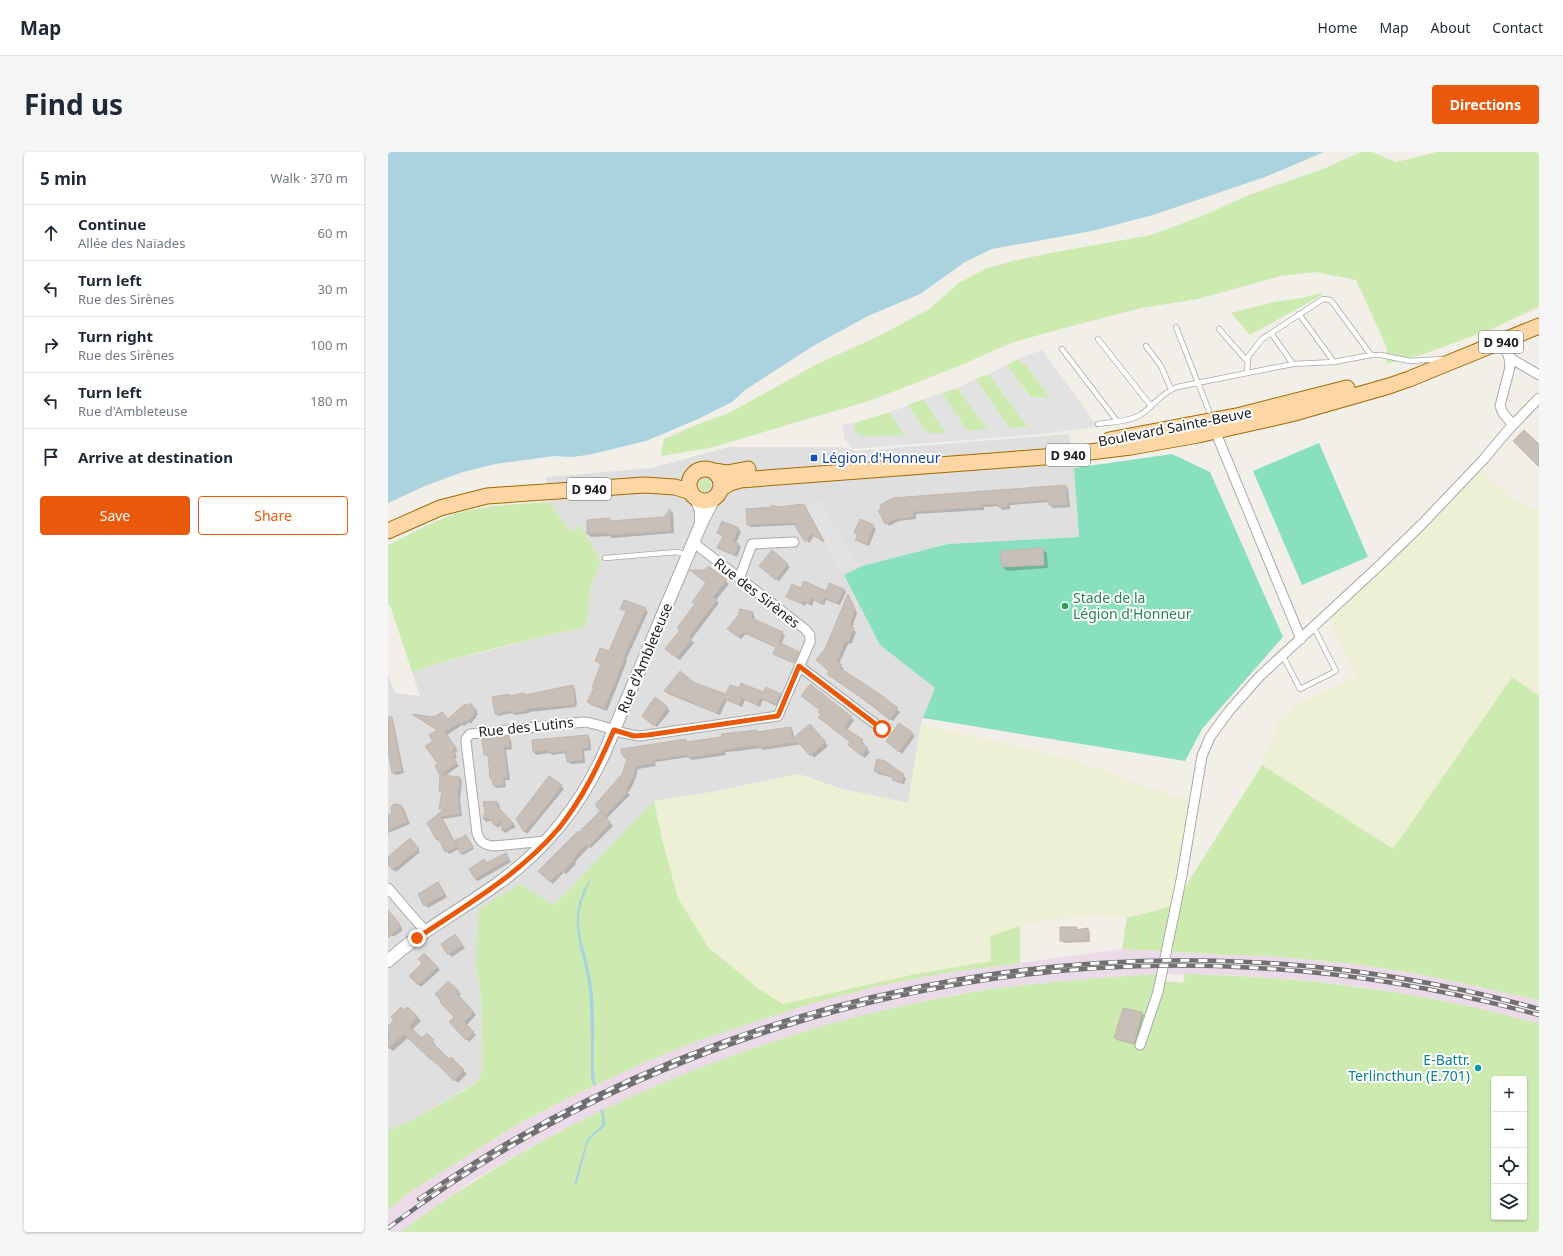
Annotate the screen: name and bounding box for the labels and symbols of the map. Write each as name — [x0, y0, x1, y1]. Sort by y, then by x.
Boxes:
road number: D 940 — [1479, 331, 1523, 353]
street label: Boulevard Sainte-Beuve — [1096, 402, 1253, 451]
road number: D 940 — [1046, 444, 1090, 466]
place label: Légion d'Honneur — [822, 448, 941, 467]
marker: Légion d'Honneur — [809, 453, 819, 463]
road number: D 940 — [567, 478, 611, 500]
street label: Rue des Sirènes — [711, 553, 804, 632]
place label: Stade de la Légion d'Honneur — [1073, 588, 1192, 623]
street label: Rue d'Ambleteuse — [613, 600, 676, 716]
marker: Stade de la Légion d'Honneur — [1060, 601, 1070, 611]
street label: Rue des Lutins — [477, 712, 575, 741]
route start — [873, 720, 891, 738]
route end — [408, 929, 426, 947]
place label: E-Battr. Terlincthun (E.701) — [1348, 1050, 1470, 1085]
marker: E-Battr. Terlincthun (E.701) — [1473, 1063, 1483, 1073]

